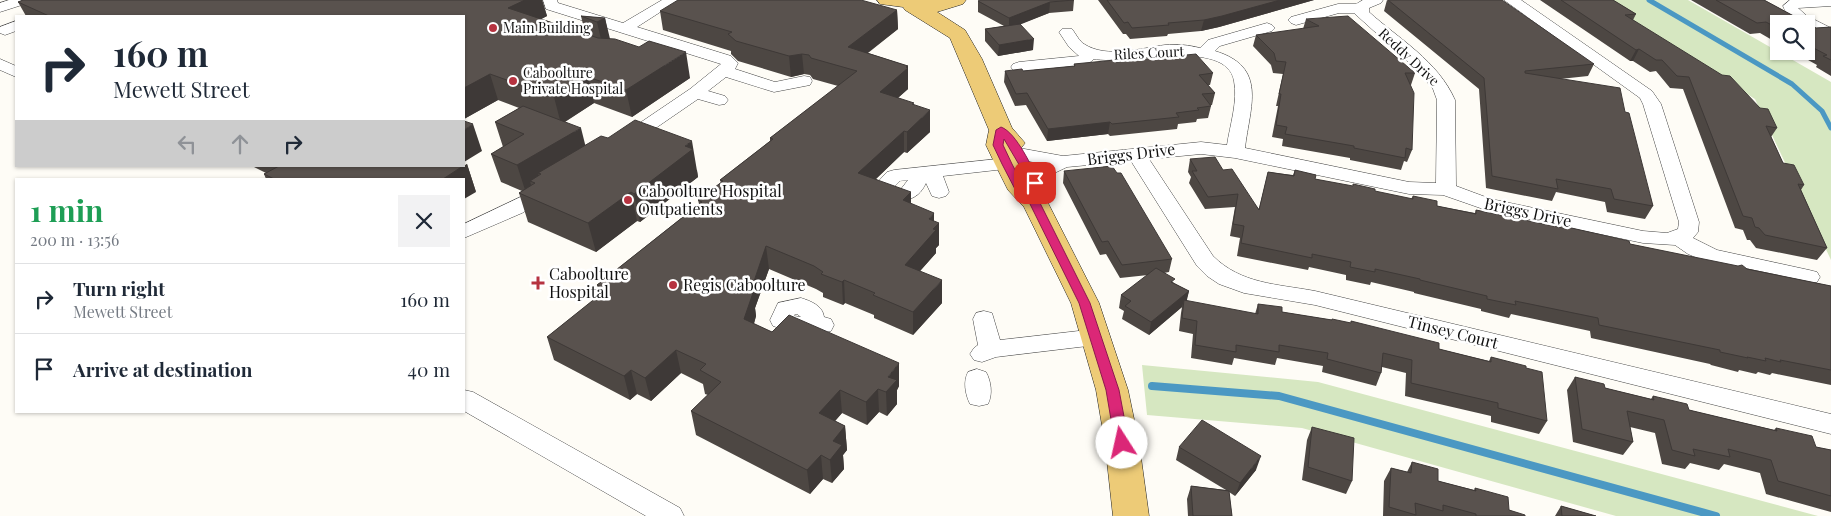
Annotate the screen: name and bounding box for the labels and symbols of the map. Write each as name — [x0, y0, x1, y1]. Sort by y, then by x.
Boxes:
place label: Main Building — [503, 18, 591, 37]
marker: Main Building — [487, 22, 499, 34]
street label: Reddy Drive — [1375, 23, 1444, 90]
street label: Riles Court — [1113, 41, 1186, 64]
place label: Caboolture Private Hospital — [523, 63, 623, 98]
marker: Caboolture Private Hospital — [507, 75, 519, 87]
street label: Briggs Drive — [1086, 138, 1176, 169]
pin — [1014, 162, 1056, 204]
place label: Caboolture Hospital Outpatients — [638, 180, 782, 219]
street label: Briggs Drive — [1482, 192, 1574, 231]
marker: Caboolture Hospital Outpatients — [622, 194, 634, 206]
place label: Caboolture Hospital — [549, 263, 629, 302]
place label: Regis Caboolture — [683, 274, 806, 295]
marker: Caboolture Hospital — [531, 276, 545, 290]
marker: Regis Caboolture — [667, 279, 679, 291]
street label: Tinsey Court — [1406, 310, 1501, 353]
position arrow — [1095, 416, 1147, 468]

